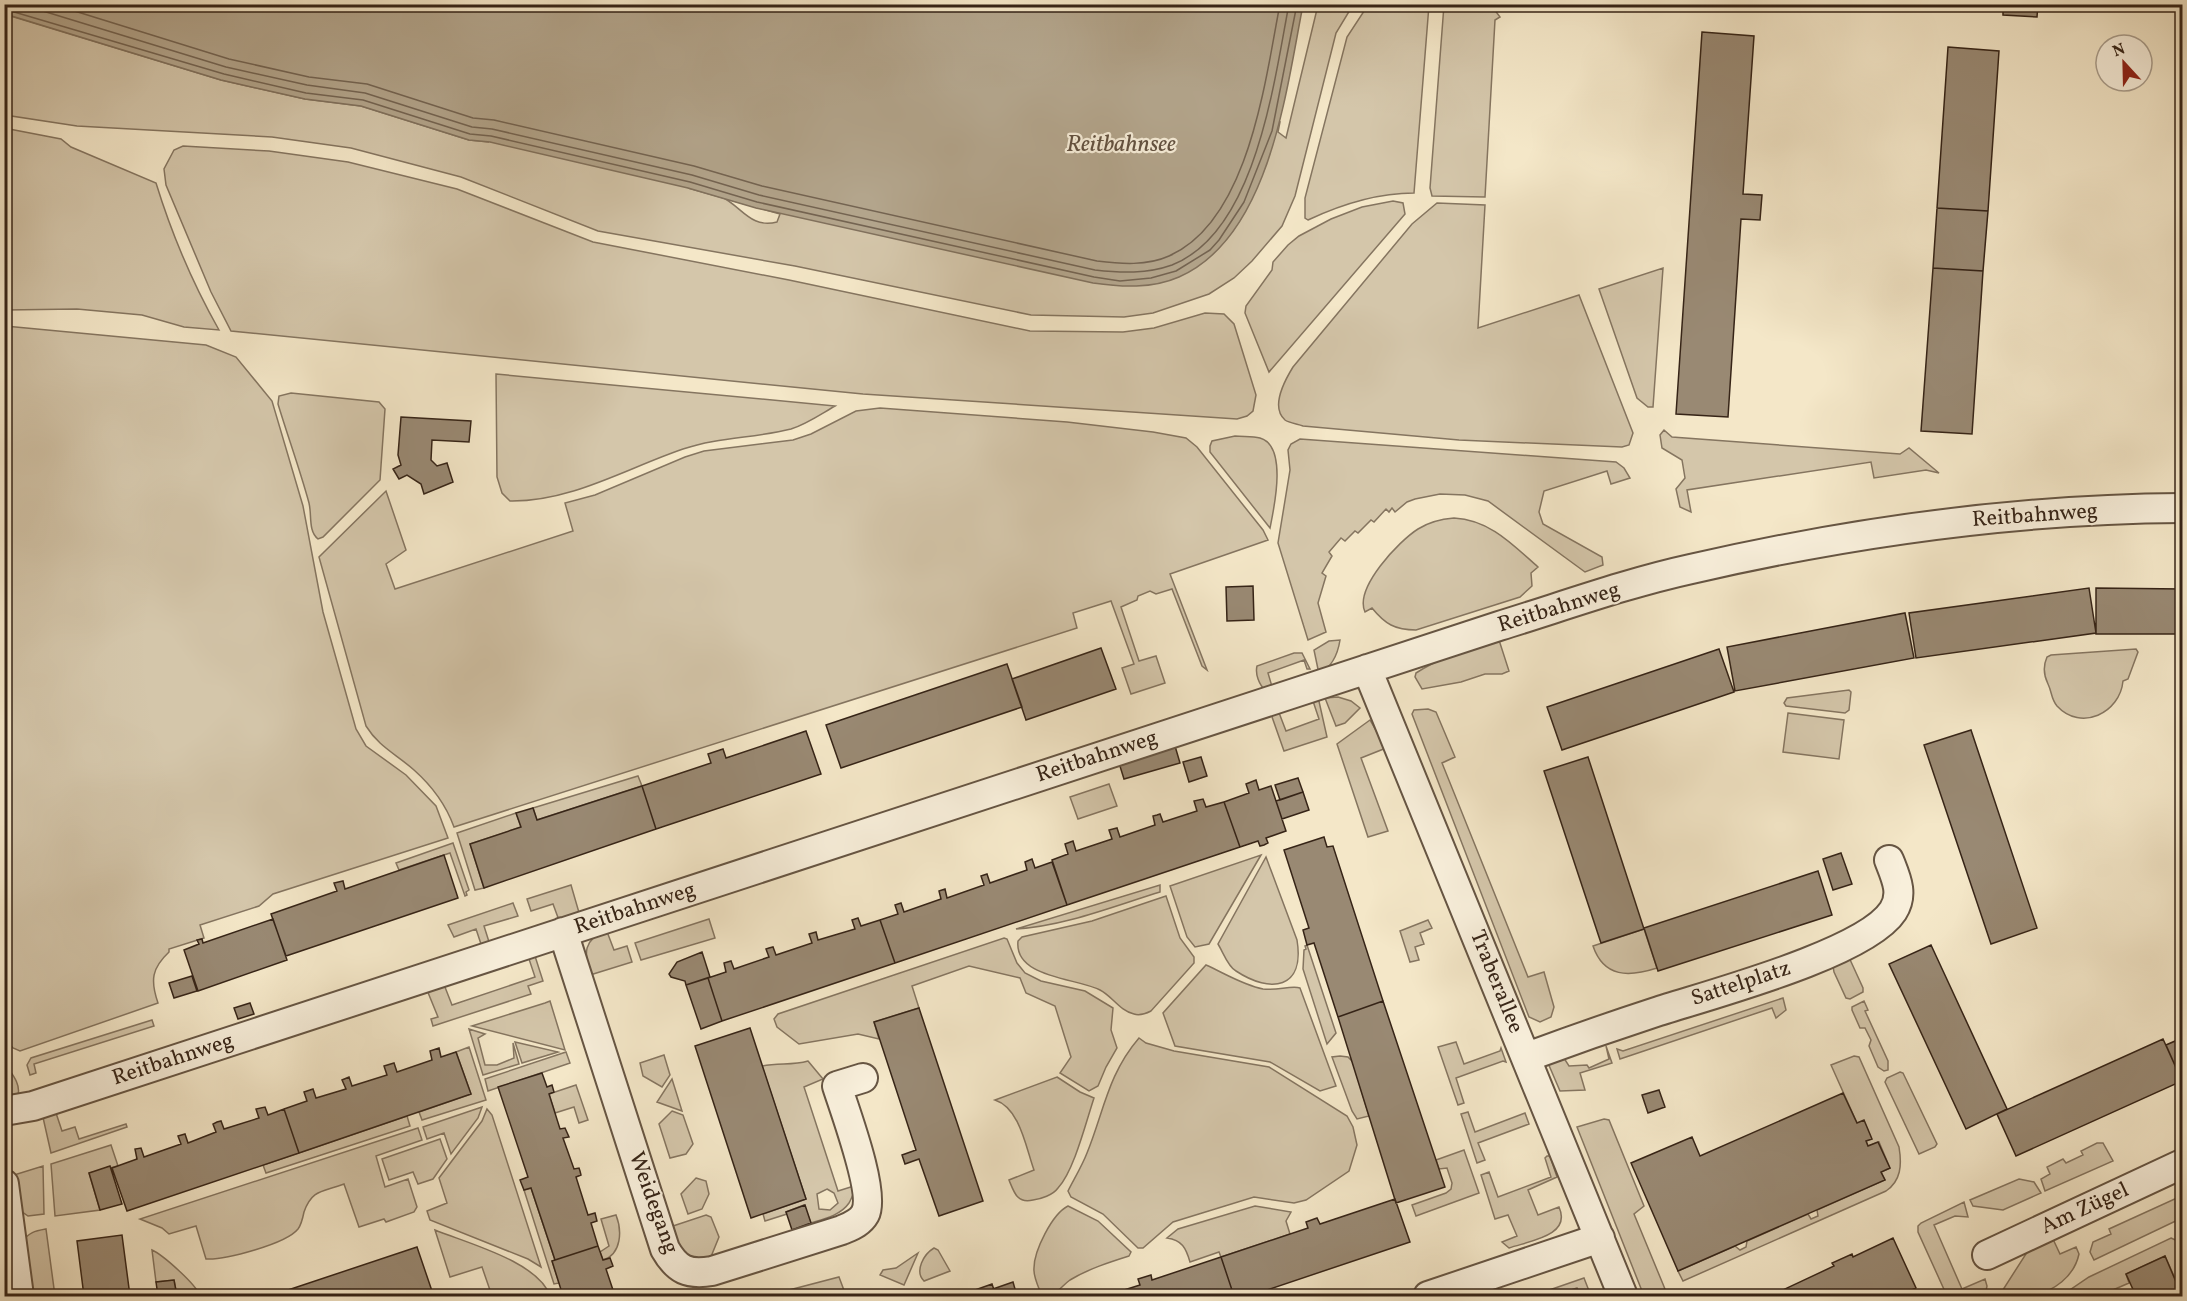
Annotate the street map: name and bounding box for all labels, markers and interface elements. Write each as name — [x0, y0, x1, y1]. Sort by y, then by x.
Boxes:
north arrow — [2094, 33, 2154, 93]
text: N — [2110, 38, 2129, 63]
water label: Reitbahnsee — [1066, 128, 1176, 162]
street label: Reitbahnweg — [1971, 496, 2099, 536]
street label: Reitbahnweg — [1494, 575, 1624, 641]
street label: Reitbahnweg — [1032, 723, 1162, 791]
street label: Reitbahnweg — [570, 875, 700, 943]
street label: Traberallee — [1461, 926, 1531, 1038]
street label: Sattelplatz — [1687, 953, 1795, 1015]
street label: Reitbahnweg — [108, 1026, 238, 1094]
street label: Weidegang — [620, 1148, 686, 1258]
street label: Am Zügel — [2036, 1175, 2134, 1243]

